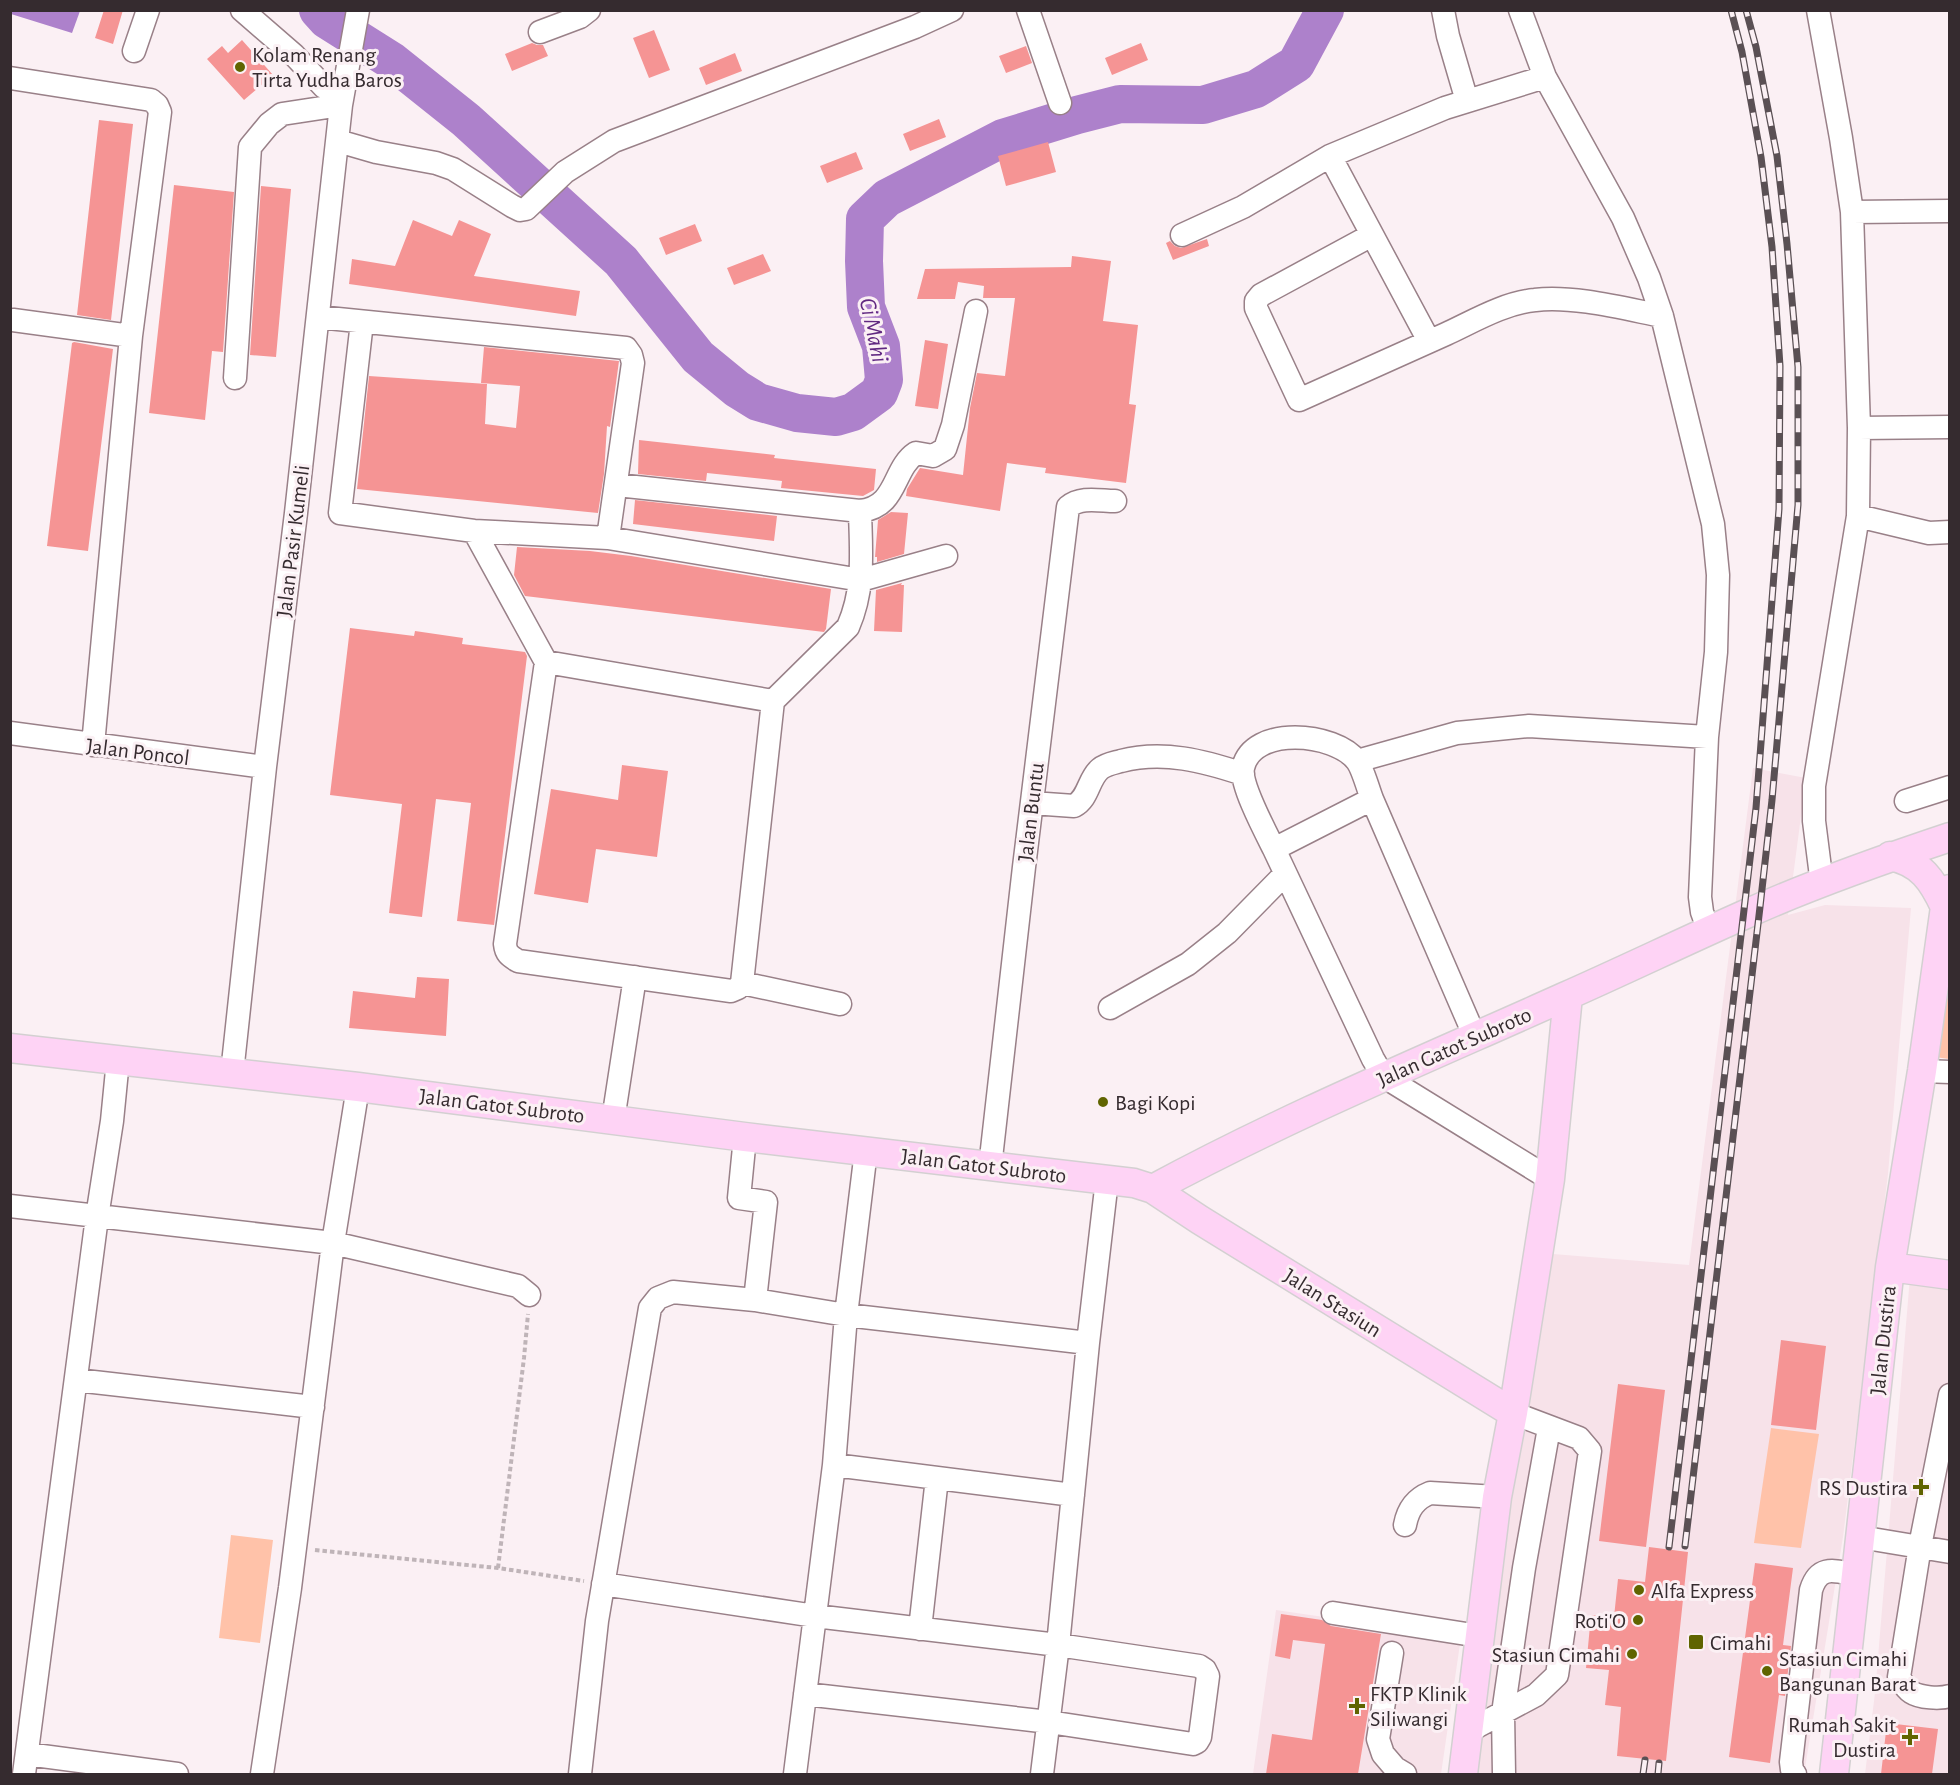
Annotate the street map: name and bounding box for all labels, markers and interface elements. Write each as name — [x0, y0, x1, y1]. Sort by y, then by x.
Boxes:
place label: Kolam Renang Tirta Yudha Baros — [252, 44, 402, 91]
marker: Kolam Renang Tirta Yudha Baros — [233, 60, 247, 74]
water label: Ci Mahi — [854, 296, 892, 365]
street label: Jalan Pasir Kumeli — [273, 464, 313, 619]
street label: Jalan Poncol — [85, 735, 191, 769]
street label: Jalan Buntu — [1014, 761, 1048, 863]
street label: Jalan Gatot Subroto — [1374, 1003, 1535, 1091]
street label: Jalan Gatot Subroto — [418, 1085, 586, 1127]
place label: Bagi Kopi — [1115, 1092, 1196, 1114]
marker: Bagi Kopi — [1096, 1095, 1110, 1109]
street label: Jalan Gatot Subroto — [900, 1145, 1068, 1187]
street label: Jalan Stasiun — [1280, 1264, 1385, 1341]
street label: Jalan Dustira — [1866, 1284, 1900, 1396]
place label: RS Dustira — [1819, 1477, 1908, 1499]
marker: RS Dustira — [1912, 1478, 1930, 1496]
place label: Alfa Express — [1651, 1580, 1754, 1602]
marker: Alfa Express — [1632, 1583, 1646, 1597]
place label: Roti'O — [1574, 1610, 1626, 1632]
marker: Roti'O — [1631, 1613, 1645, 1627]
place label: Cimahi — [1710, 1632, 1771, 1654]
marker: Cimahi — [1687, 1633, 1705, 1651]
place label: Stasiun Cimahi — [1492, 1644, 1620, 1666]
marker: Stasiun Cimahi — [1625, 1647, 1639, 1661]
place label: Stasiun Cimahi Bangunan Barat — [1779, 1648, 1916, 1695]
marker: Stasiun Cimahi Bangunan Barat — [1760, 1664, 1774, 1678]
place label: FKTP Klinik Siliwangi — [1370, 1683, 1467, 1730]
marker: FKTP Klinik Siliwangi — [1348, 1697, 1366, 1715]
place label: Rumah Sakit Dustira — [1788, 1714, 1896, 1761]
marker: Rumah Sakit Dustira — [1901, 1728, 1919, 1746]

